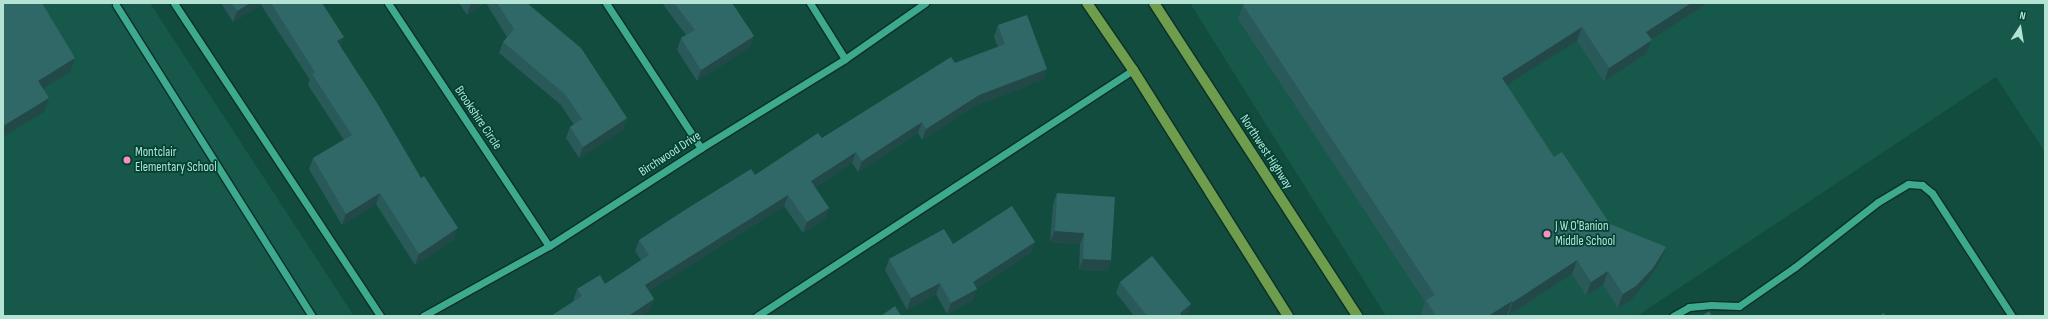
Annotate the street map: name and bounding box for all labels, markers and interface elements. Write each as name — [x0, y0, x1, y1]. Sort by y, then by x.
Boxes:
north arrow — [2000, 8, 2040, 48]
text: N — [2018, 9, 2027, 23]
street label: Brookshire Circle — [451, 83, 505, 153]
street label: Northwest Highway — [1236, 112, 1296, 192]
street label: Birchwood Drive — [636, 128, 704, 180]
place label: Montclair Elementary School — [135, 145, 217, 176]
marker: Montclair Elementary School — [122, 155, 132, 165]
place label: J W O'Banion Middle School — [1555, 219, 1615, 250]
marker: J W O'Banion Middle School — [1542, 229, 1552, 239]

